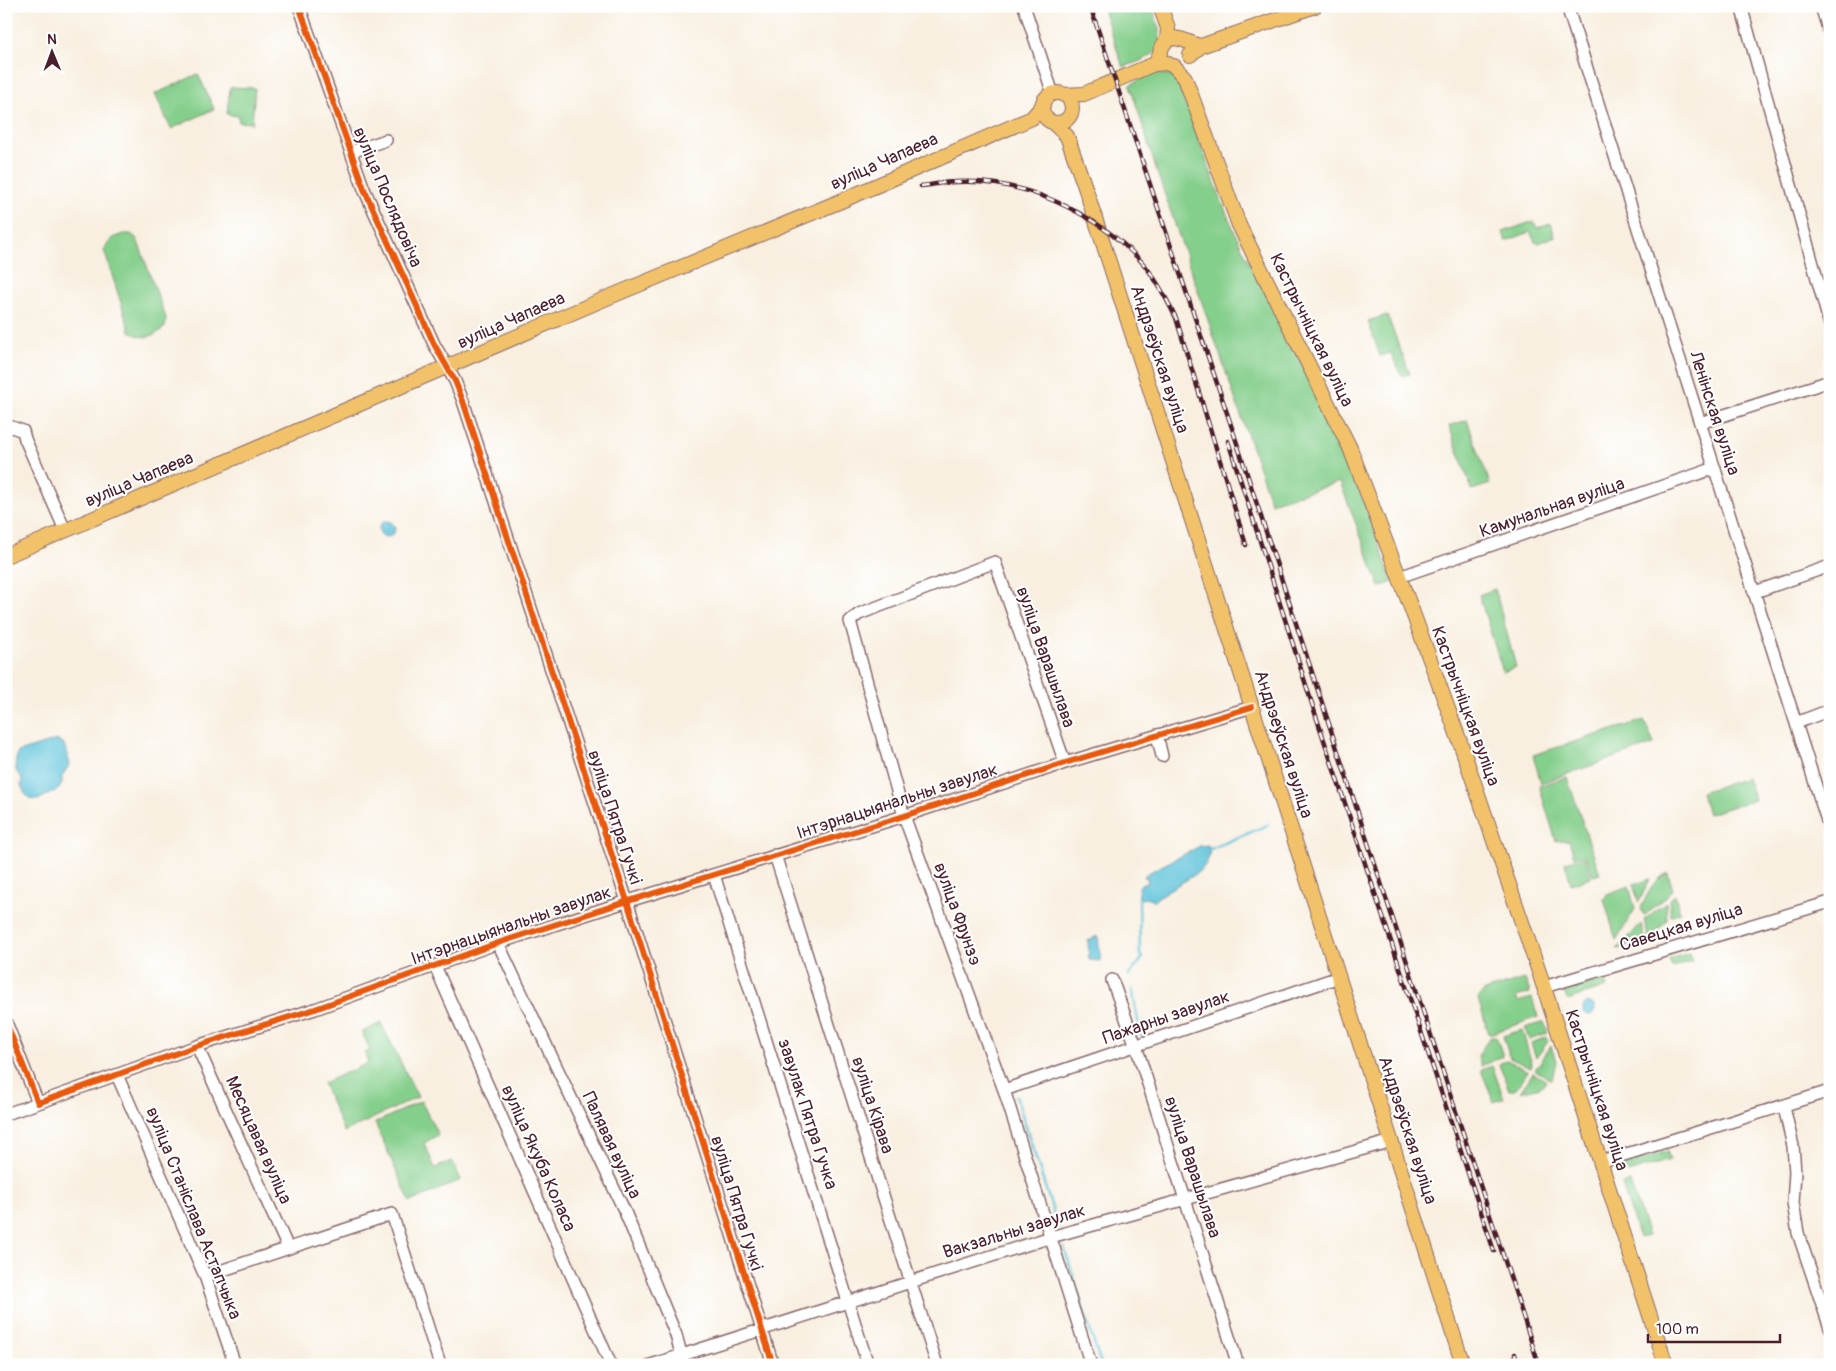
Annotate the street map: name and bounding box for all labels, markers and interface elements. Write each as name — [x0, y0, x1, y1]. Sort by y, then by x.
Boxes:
north arrow — [28, 28, 78, 78]
text: N — [47, 31, 57, 48]
street label: вуліца Послядовіча — [348, 124, 427, 271]
street label: вуліца Чапаева — [827, 127, 942, 195]
street label: Кастрычніцкая вуліца — [1264, 250, 1359, 411]
street label: Андрэеўская вуліца — [1125, 282, 1194, 436]
street label: вуліца Чапаева — [454, 286, 569, 354]
street label: Ленінская вуліца — [1683, 347, 1745, 478]
street label: вуліца Чапаева — [82, 446, 197, 513]
street label: Камунальная вуліца — [1477, 472, 1628, 543]
street label: вуліца Варашылава — [1011, 584, 1080, 731]
street label: Кастрычніцкая вуліца — [1426, 623, 1505, 789]
street label: Андрэеўская вуліца — [1249, 667, 1318, 821]
street label: вуліца Пятра Гучкі — [582, 747, 647, 887]
street label: Інтэрнацыянальны завулак — [794, 758, 1001, 845]
street label: вуліца Фрунзэ — [928, 859, 987, 969]
street label: Інтэрнацыянальны завулак — [408, 880, 614, 971]
street label: Савецкая вуліца — [1617, 898, 1745, 957]
street label: Пажарны завулак — [1100, 985, 1233, 1050]
street label: Кастрычніцкая вуліца — [1560, 1007, 1633, 1174]
street label: завулак Пятра Гучка — [772, 1036, 843, 1192]
street label: Андрэеўская вуліца — [1373, 1053, 1442, 1207]
street label: вуліца Кірава — [846, 1054, 899, 1156]
street label: Месяцавая вуліца — [220, 1073, 297, 1208]
street label: вуліца Якуба Коласа — [496, 1081, 581, 1235]
street label: Палявая вуліца — [577, 1088, 646, 1202]
street label: вуліца Варашылава — [1159, 1093, 1226, 1241]
street label: вуліца Станіслава Астапчыка — [140, 1104, 247, 1323]
street label: вуліца Пятра Гучкі — [705, 1133, 768, 1273]
street label: Вакзальны завулак — [940, 1199, 1088, 1264]
scale bar — [1648, 1311, 1781, 1343]
text: 100 m — [1656, 1320, 1699, 1339]

